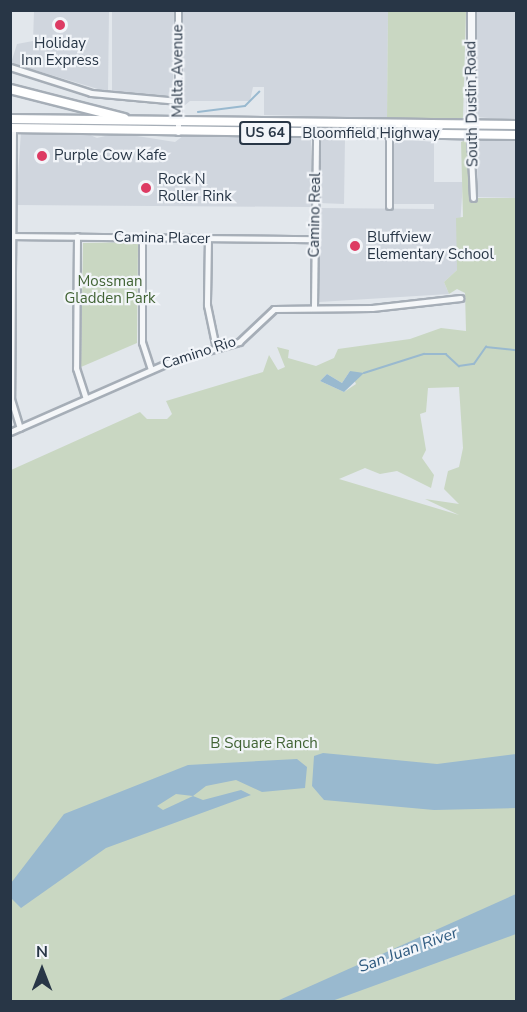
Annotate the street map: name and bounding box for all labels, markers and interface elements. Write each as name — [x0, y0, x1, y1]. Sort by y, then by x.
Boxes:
marker: Holiday Inn Express — [53, 18, 67, 32]
street label: Malta Avenue — [169, 24, 187, 118]
place label: Holiday Inn Express — [21, 34, 99, 69]
street label: South Dustin Road — [462, 41, 482, 167]
road number: US 64 — [238, 122, 292, 144]
street label: Bloomfield Highway — [302, 125, 440, 143]
place label: Purple Cow Kafe — [54, 147, 166, 165]
marker: Purple Cow Kafe — [35, 149, 49, 163]
place label: Rock N Roller Rink — [158, 170, 232, 205]
street label: Camino Real — [305, 172, 325, 258]
marker: Rock N Roller Rink — [139, 181, 153, 195]
street label: Camina Placer — [114, 228, 210, 248]
place label: Bluffview Elementary School — [367, 228, 494, 263]
marker: Bluffview Elementary School — [348, 239, 362, 253]
park label: Mossman Gladden Park — [64, 272, 156, 307]
street label: Camino Rio — [160, 333, 238, 373]
park label: B Square Ranch — [210, 735, 318, 753]
water label: San Juan River — [356, 923, 460, 977]
north arrow — [12, 940, 72, 1000]
text: N — [36, 941, 48, 963]

